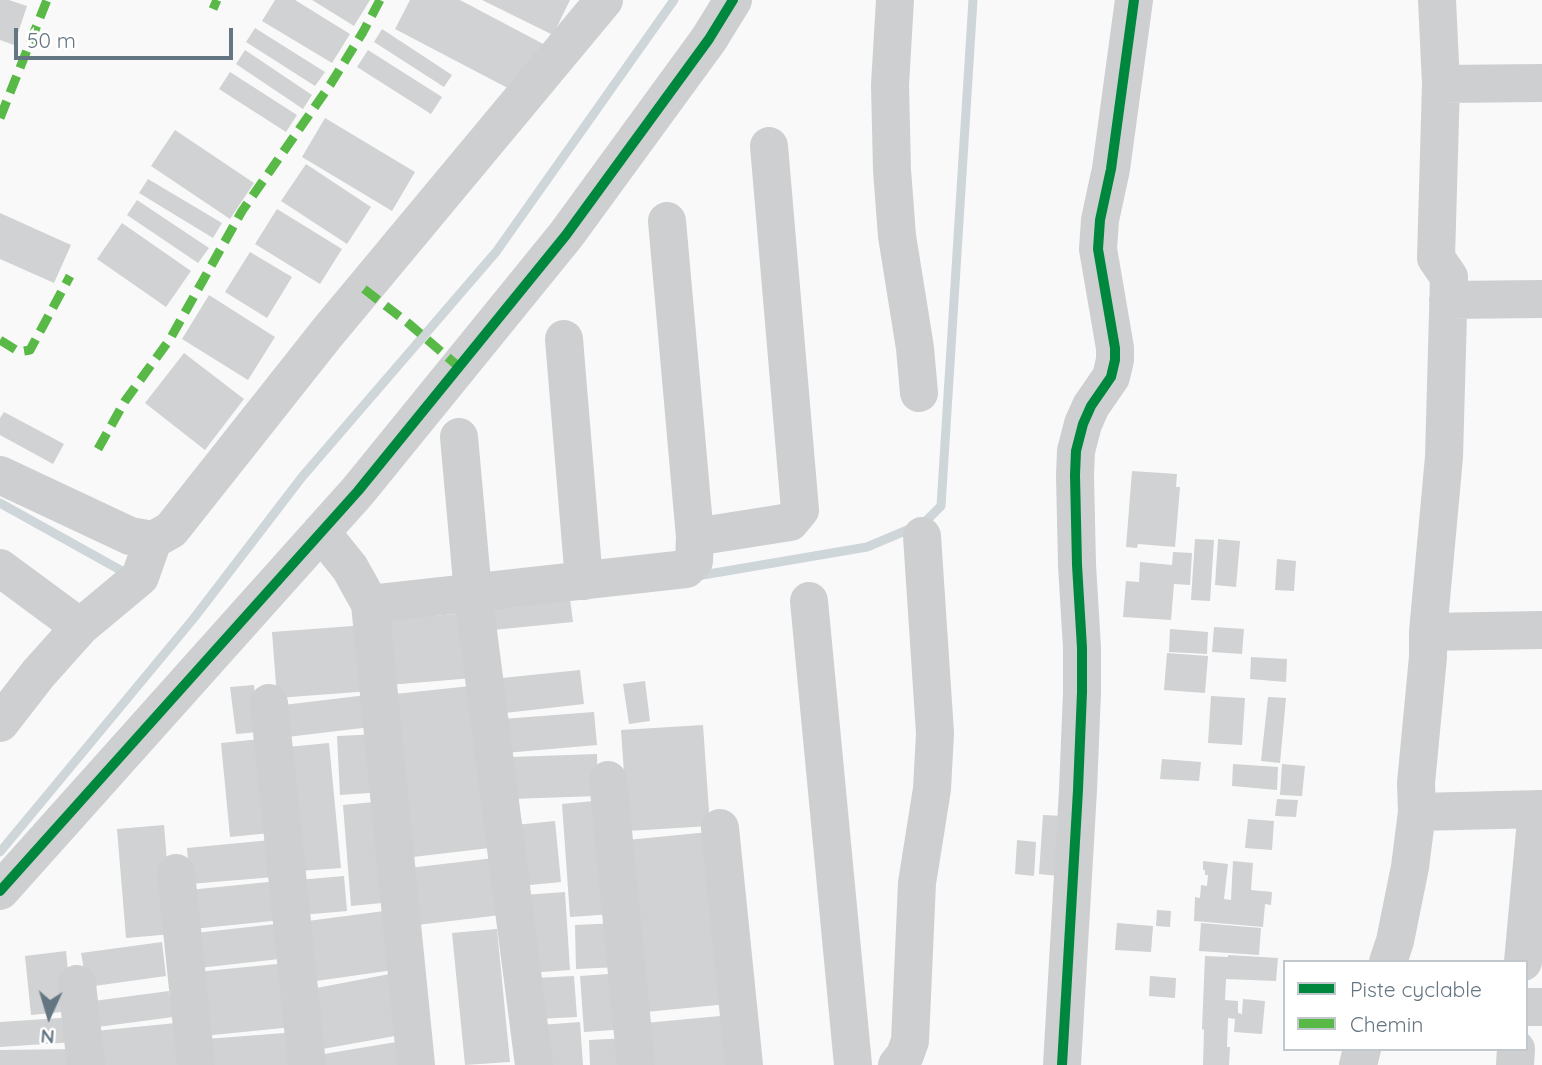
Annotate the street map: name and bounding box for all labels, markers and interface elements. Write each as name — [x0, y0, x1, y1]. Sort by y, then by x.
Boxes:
scale bar — [18, 14, 236, 58]
text: 50 m — [27, 27, 76, 53]
legend — [1283, 960, 1528, 1051]
text: Piste cyclable — [1350, 976, 1482, 1002]
north arrow — [14, 981, 84, 1051]
text: Chemin — [1350, 1011, 1423, 1037]
text: N — [40, 1024, 55, 1049]

